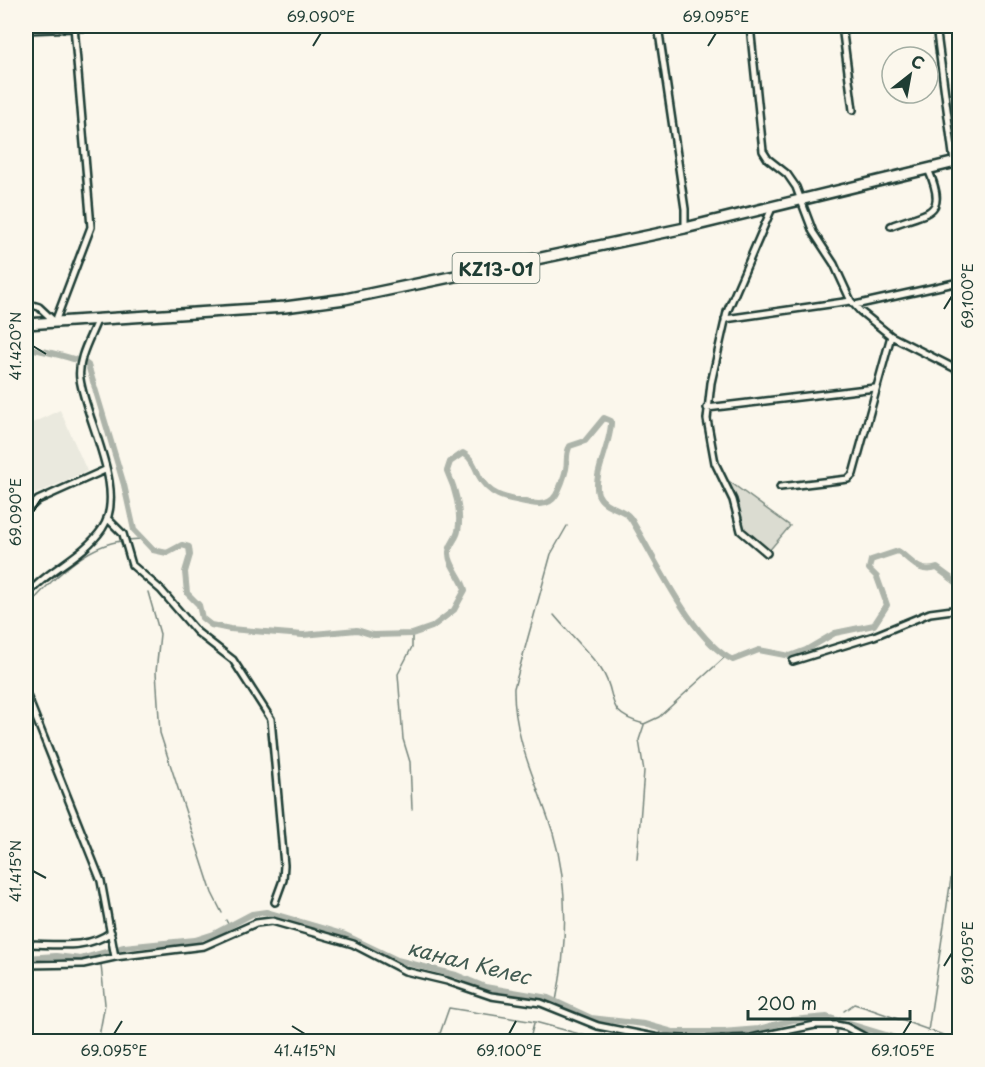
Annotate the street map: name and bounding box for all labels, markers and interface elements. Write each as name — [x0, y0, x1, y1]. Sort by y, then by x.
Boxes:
text: 69.090°E — [287, 4, 355, 27]
text: 69.095°E — [682, 4, 750, 27]
north arrow — [880, 45, 940, 105]
text: С — [907, 48, 930, 75]
road number: KZ13-01 — [452, 253, 540, 283]
text: 69.100°E — [955, 263, 978, 329]
text: 41.420°N — [3, 312, 26, 380]
text: 69.090°E — [3, 478, 26, 546]
text: 41.415°N — [3, 840, 26, 902]
text: 69.105°E — [955, 921, 978, 985]
water label: канал Келес — [404, 930, 536, 992]
scale bar — [748, 983, 910, 1021]
text: 200 m — [757, 989, 817, 1016]
text: 69.095°E — [80, 1038, 148, 1061]
text: 41.415°N — [274, 1038, 336, 1061]
text: 69.100°E — [476, 1038, 542, 1061]
text: 69.105°E — [871, 1038, 935, 1061]

